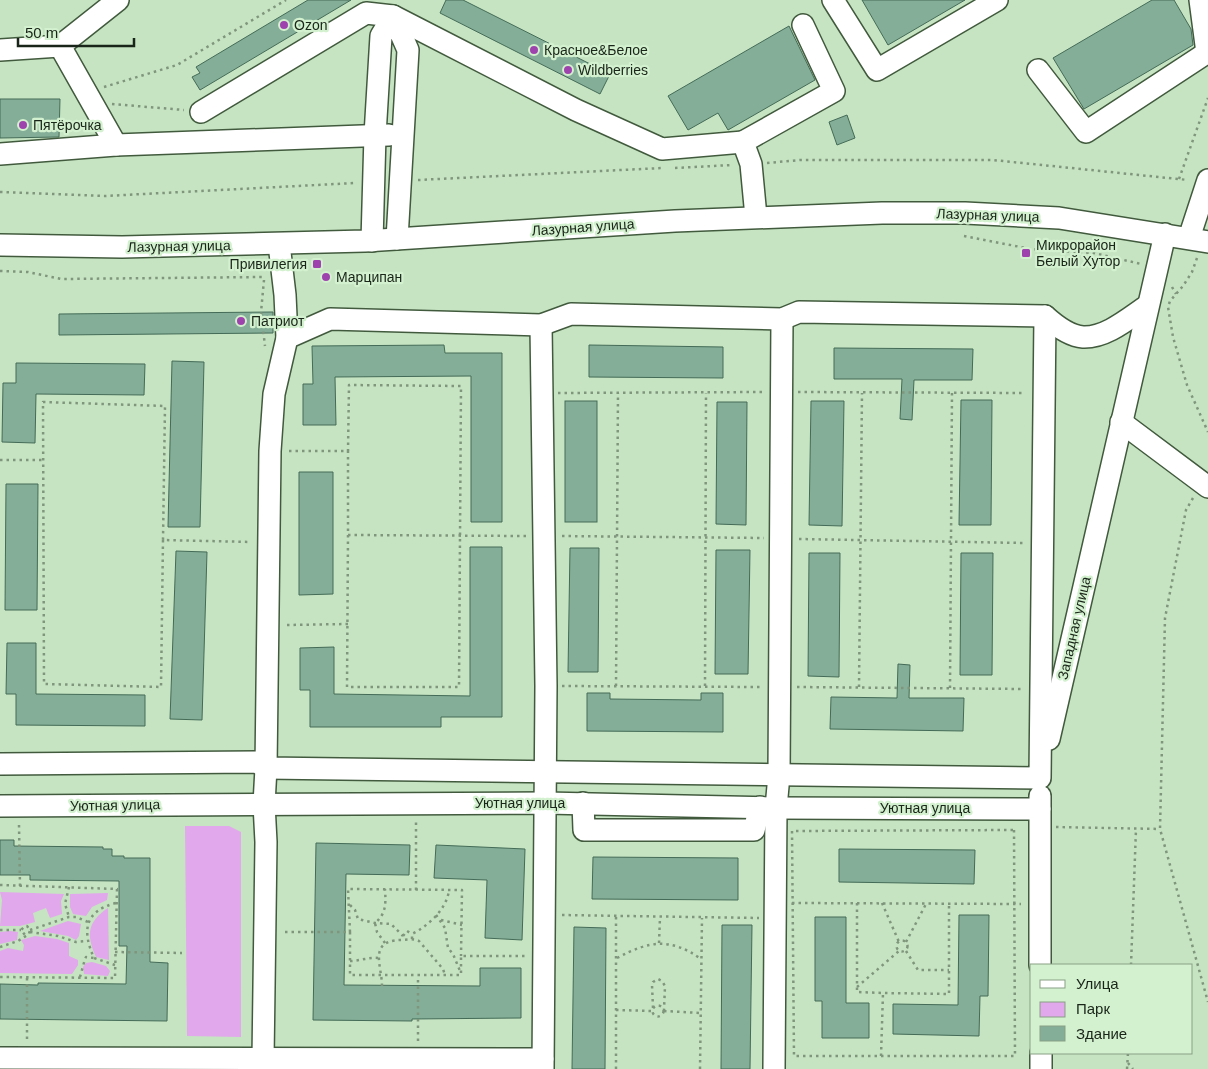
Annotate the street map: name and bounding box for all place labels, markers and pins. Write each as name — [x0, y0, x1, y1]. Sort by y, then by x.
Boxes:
place label: Ozon — [294, 17, 327, 33]
marker: Ozon — [278, 19, 290, 31]
place label: Красное&Белое — [544, 42, 648, 58]
marker: Красное&Белое — [528, 44, 540, 56]
place label: Wildberries — [578, 62, 648, 78]
marker: Wildberries — [562, 64, 574, 76]
place label: Пятёрочка — [33, 117, 102, 133]
marker: Пятёрочка — [17, 119, 29, 131]
place label: Микрорайон Белый Хутор — [1036, 237, 1121, 269]
marker: Микрорайон Белый Хутор — [1020, 247, 1032, 259]
place label: Привилегия — [230, 256, 307, 272]
marker: Привилегия — [311, 258, 323, 270]
place label: Марципан — [336, 269, 402, 285]
marker: Марципан — [320, 271, 332, 283]
place label: Патриот — [251, 313, 305, 329]
marker: Патриот — [235, 315, 247, 327]

